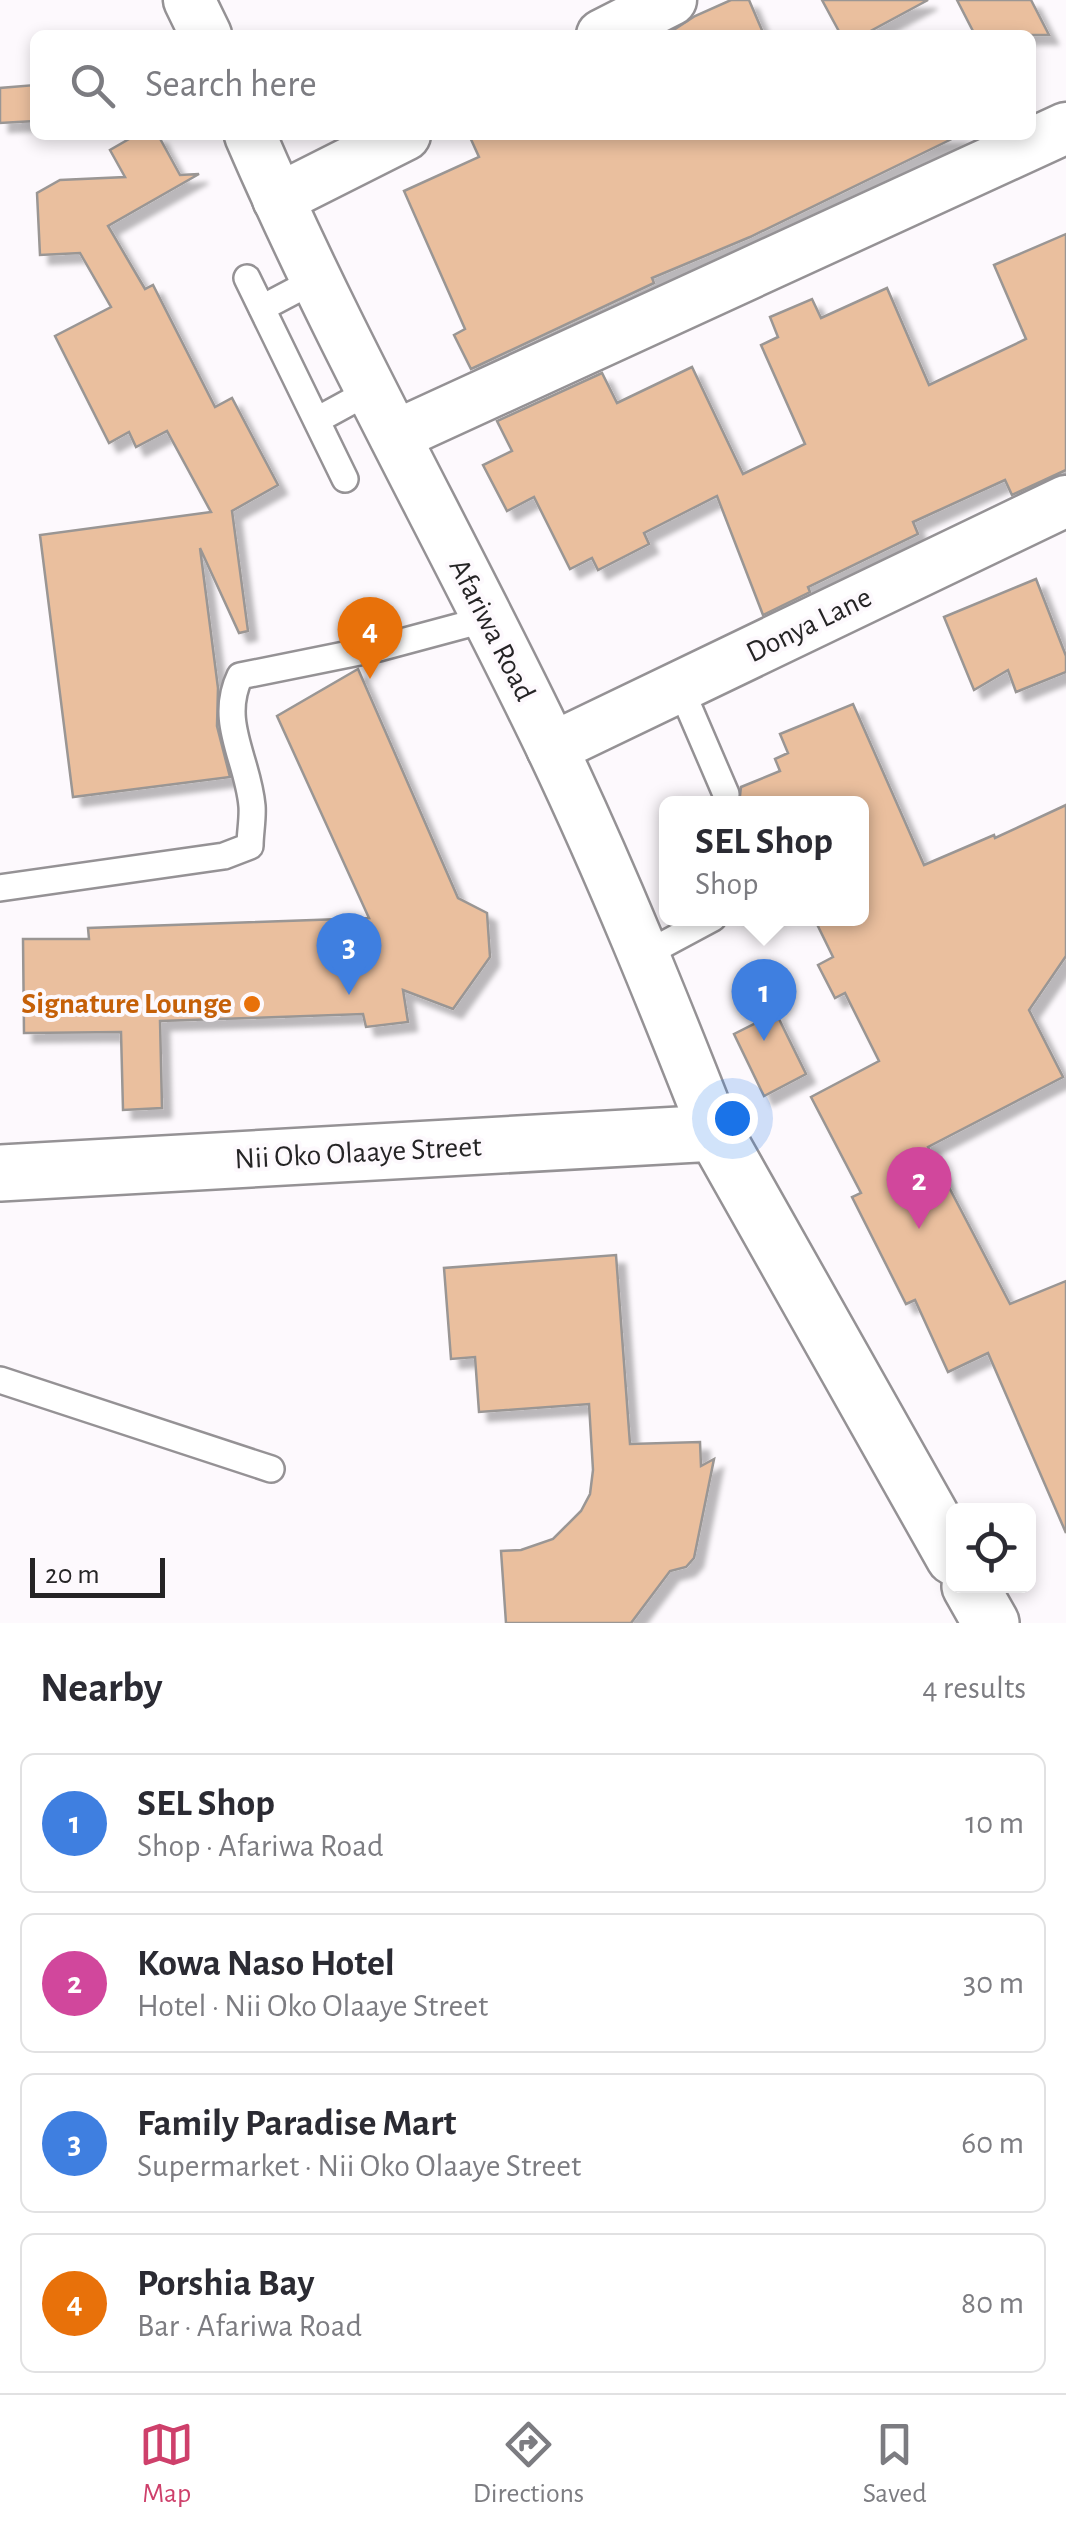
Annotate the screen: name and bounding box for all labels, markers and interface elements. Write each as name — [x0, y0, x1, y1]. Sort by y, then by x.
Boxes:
search box — [30, 30, 1036, 140]
icon: search — [65, 58, 120, 113]
text: Search here — [145, 66, 317, 104]
street label: Afariwa Road — [443, 554, 541, 706]
street label: Donya Lane — [742, 582, 876, 668]
pin: 4 — [338, 596, 402, 679]
popup — [659, 796, 869, 926]
text: SEL Shop — [695, 823, 833, 861]
text: Shop — [695, 868, 759, 900]
pin: 3 — [316, 912, 382, 995]
pin: 1 — [732, 958, 796, 1041]
place label: Signature Lounge — [21, 989, 232, 1019]
marker: Signature Lounge — [241, 993, 263, 1015]
your location — [707, 1093, 758, 1144]
street label: Nii Oko Olaaye Street — [234, 1132, 483, 1174]
pin: 2 — [886, 1146, 952, 1229]
map controls — [946, 1503, 1036, 1593]
button: locate — [946, 1503, 1036, 1593]
scale bar — [30, 1553, 165, 1598]
text: 20 m — [45, 1561, 100, 1589]
text: Nearby — [40, 1667, 163, 1709]
text: 4 results — [922, 1672, 1026, 1704]
text: SEL Shop — [137, 1785, 275, 1823]
text: 1 — [69, 1807, 80, 1839]
text: 10 m — [965, 1807, 1024, 1839]
text: Shop · Afariwa Road — [137, 1830, 383, 1862]
text: Kowa Naso Hotel — [137, 1945, 395, 1983]
text: 2 — [67, 1967, 82, 1999]
text: 30 m — [963, 1967, 1024, 1999]
text: Hotel · Nii Oko Olaaye Street — [137, 1990, 488, 2022]
text: Family Paradise Mart — [137, 2105, 456, 2143]
text: 3 — [68, 2127, 81, 2159]
text: 60 m — [961, 2127, 1024, 2159]
text: Supermarket · Nii Oko Olaaye Street — [137, 2150, 581, 2182]
text: Porshia Bay — [137, 2265, 314, 2303]
text: 4 — [66, 2287, 83, 2319]
text: 80 m — [961, 2287, 1024, 2319]
text: Bar · Afariwa Road — [137, 2310, 362, 2342]
tab: Map — [139, 2417, 194, 2511]
tab: Directions — [473, 2417, 584, 2511]
tab: Saved — [863, 2417, 927, 2511]

